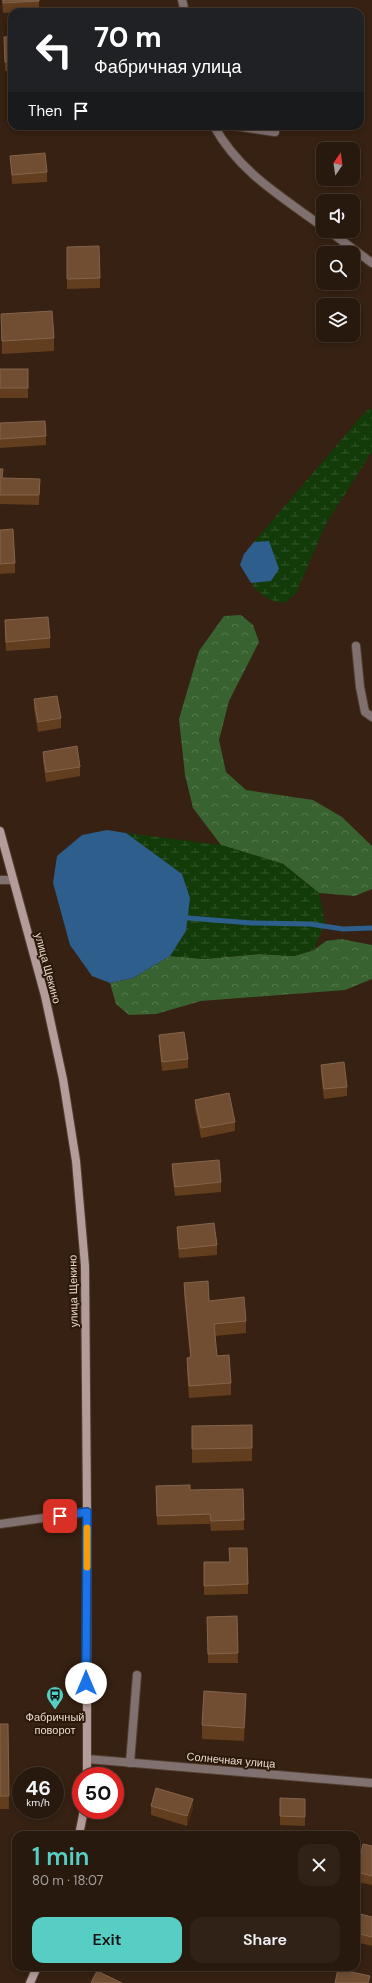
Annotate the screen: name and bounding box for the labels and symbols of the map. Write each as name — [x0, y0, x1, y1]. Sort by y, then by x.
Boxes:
north arrow — [316, 142, 360, 186]
street label: улица Щекино — [32, 931, 64, 1005]
street label: улица Щекино — [65, 1255, 81, 1327]
pin — [43, 1499, 77, 1533]
position arrow — [65, 1662, 107, 1704]
bus stop icon: Фабричный поворот — [45, 1685, 65, 1710]
place label: Фабричный поворот — [26, 1710, 84, 1737]
street label: Солнечная улица — [186, 1749, 277, 1771]
speed limit sign: 50 — [72, 1767, 124, 1819]

